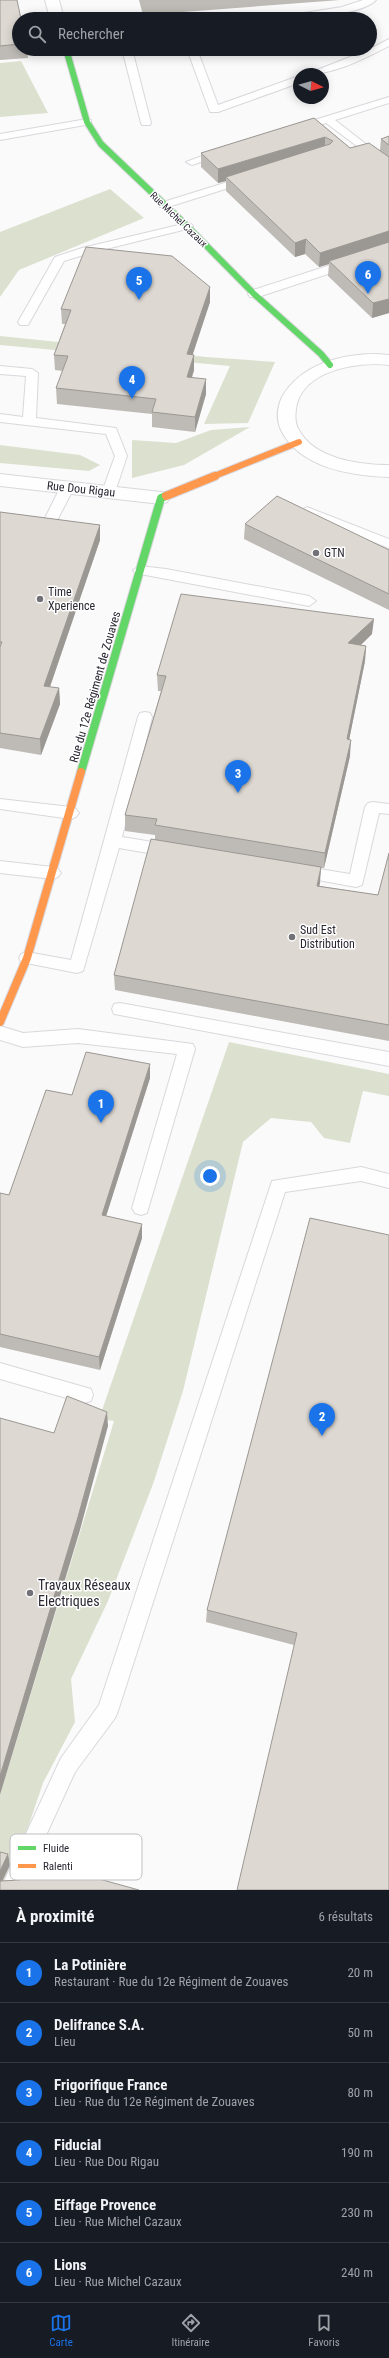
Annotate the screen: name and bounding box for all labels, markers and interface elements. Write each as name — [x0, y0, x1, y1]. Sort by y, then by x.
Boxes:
search box — [12, 12, 377, 56]
icon: search — [26, 23, 48, 45]
text: Rechercher — [58, 25, 124, 43]
north arrow — [293, 68, 329, 104]
street label: Rue Michel Cazaux — [148, 190, 210, 250]
pin: 6 — [355, 261, 381, 294]
pin: 5 — [126, 267, 152, 300]
pin: 4 — [119, 366, 145, 399]
street label: Rue Dou Rigau — [46, 478, 116, 500]
place label: GTN — [324, 546, 345, 560]
marker: GTN — [311, 548, 321, 558]
place label: Time Xperience — [48, 585, 96, 613]
marker: Time Xperience — [35, 594, 45, 604]
street label: Rue du 12e Régiment de Zouaves — [67, 610, 123, 764]
pin: 3 — [225, 760, 251, 793]
place label: Sud Est Distribution — [300, 923, 355, 951]
marker: Sud Est Distribution — [287, 932, 297, 942]
pin: 1 — [88, 1090, 114, 1123]
your location — [200, 1166, 220, 1186]
pin: 2 — [309, 1403, 335, 1436]
place label: Travaux Réseaux Electriques — [38, 1577, 131, 1609]
marker: Travaux Réseaux Electriques — [25, 1588, 35, 1598]
legend — [10, 1834, 142, 1880]
text: Fluide — [43, 1842, 69, 1855]
text: Ralenti — [43, 1860, 73, 1873]
text: À proximité — [16, 1906, 94, 1926]
text: 6 résultats — [319, 1909, 373, 1924]
text: La Potinière — [54, 1956, 126, 1974]
text: 1 — [26, 1965, 32, 1980]
text: 20 m — [347, 1965, 373, 1980]
text: Restaurant · Rue du 12e Régiment de Zouaves — [54, 1974, 288, 1989]
text: Delifrance S.A. — [54, 2016, 145, 2034]
text: 2 — [26, 2025, 32, 2040]
text: 50 m — [347, 2025, 373, 2040]
text: Lieu — [54, 2034, 76, 2049]
text: Frigorifique France — [54, 2076, 167, 2094]
text: 3 — [26, 2085, 32, 2100]
text: 80 m — [347, 2085, 373, 2100]
text: Lieu · Rue du 12e Régiment de Zouaves — [54, 2094, 255, 2109]
text: Fiducial — [54, 2136, 101, 2154]
text: 4 — [26, 2145, 32, 2160]
text: 190 m — [341, 2145, 373, 2160]
text: Lieu · Rue Dou Rigau — [54, 2154, 159, 2169]
text: Eiffage Provence — [54, 2196, 156, 2214]
text: 5 — [26, 2205, 32, 2220]
text: 230 m — [341, 2205, 373, 2220]
text: Lieu · Rue Michel Cazaux — [54, 2214, 182, 2229]
text: Lions — [54, 2256, 87, 2274]
text: 6 — [26, 2265, 32, 2280]
text: 240 m — [341, 2265, 373, 2280]
text: Lieu · Rue Michel Cazaux — [54, 2274, 182, 2289]
tab: Carte — [49, 2312, 73, 2349]
tab: Itinéraire — [171, 2312, 210, 2349]
tab: Favoris — [308, 2312, 340, 2349]

